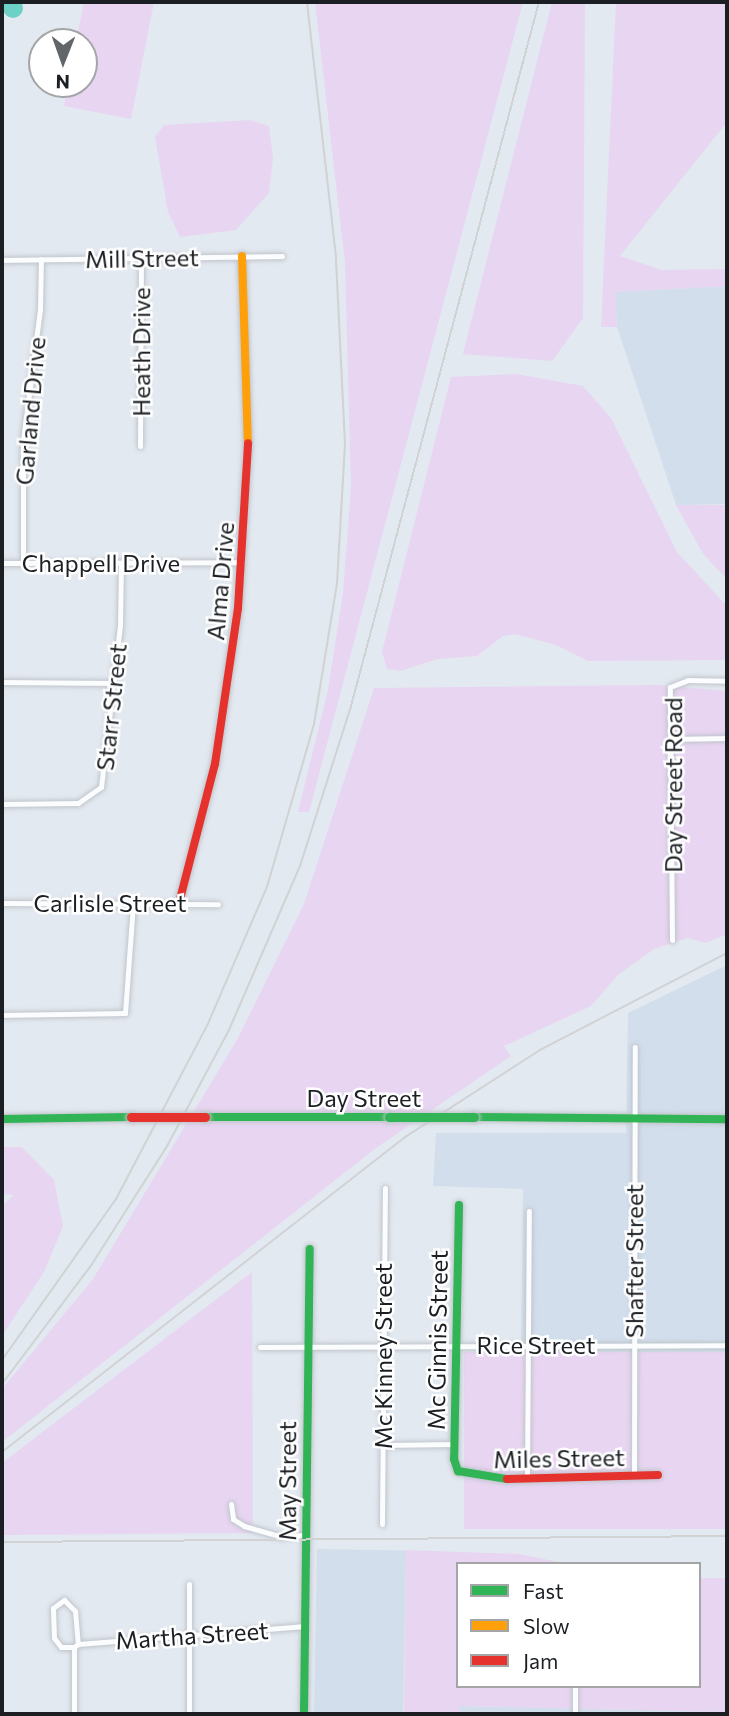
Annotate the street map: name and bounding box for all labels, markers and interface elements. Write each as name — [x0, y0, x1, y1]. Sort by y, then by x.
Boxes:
north arrow — [28, 28, 98, 98]
text: N — [55, 71, 70, 94]
street label: Mill Street — [85, 243, 199, 273]
street label: Heath Drive — [127, 287, 155, 417]
street label: Garland Drive — [9, 336, 51, 486]
street label: Alma Drive — [200, 521, 240, 641]
street label: Chappell Drive — [22, 549, 180, 577]
street label: Starr Street — [90, 642, 132, 772]
street label: Day Street Road — [659, 697, 687, 873]
street label: Carlisle Street — [34, 889, 186, 917]
street label: Day Street — [307, 1084, 421, 1112]
street label: Shafter Street — [620, 1184, 648, 1338]
street label: Mc Ginnis Street — [421, 1250, 453, 1430]
street label: Mc Kinney Street — [369, 1263, 397, 1449]
street label: Rice Street — [476, 1331, 596, 1359]
street label: May Street — [273, 1421, 301, 1541]
street label: Miles Street — [493, 1442, 625, 1474]
legend — [456, 1562, 701, 1688]
text: Fast — [523, 1578, 564, 1603]
text: Slow — [523, 1613, 570, 1638]
street label: Martha Street — [114, 1615, 270, 1655]
text: Jam — [523, 1648, 558, 1673]

